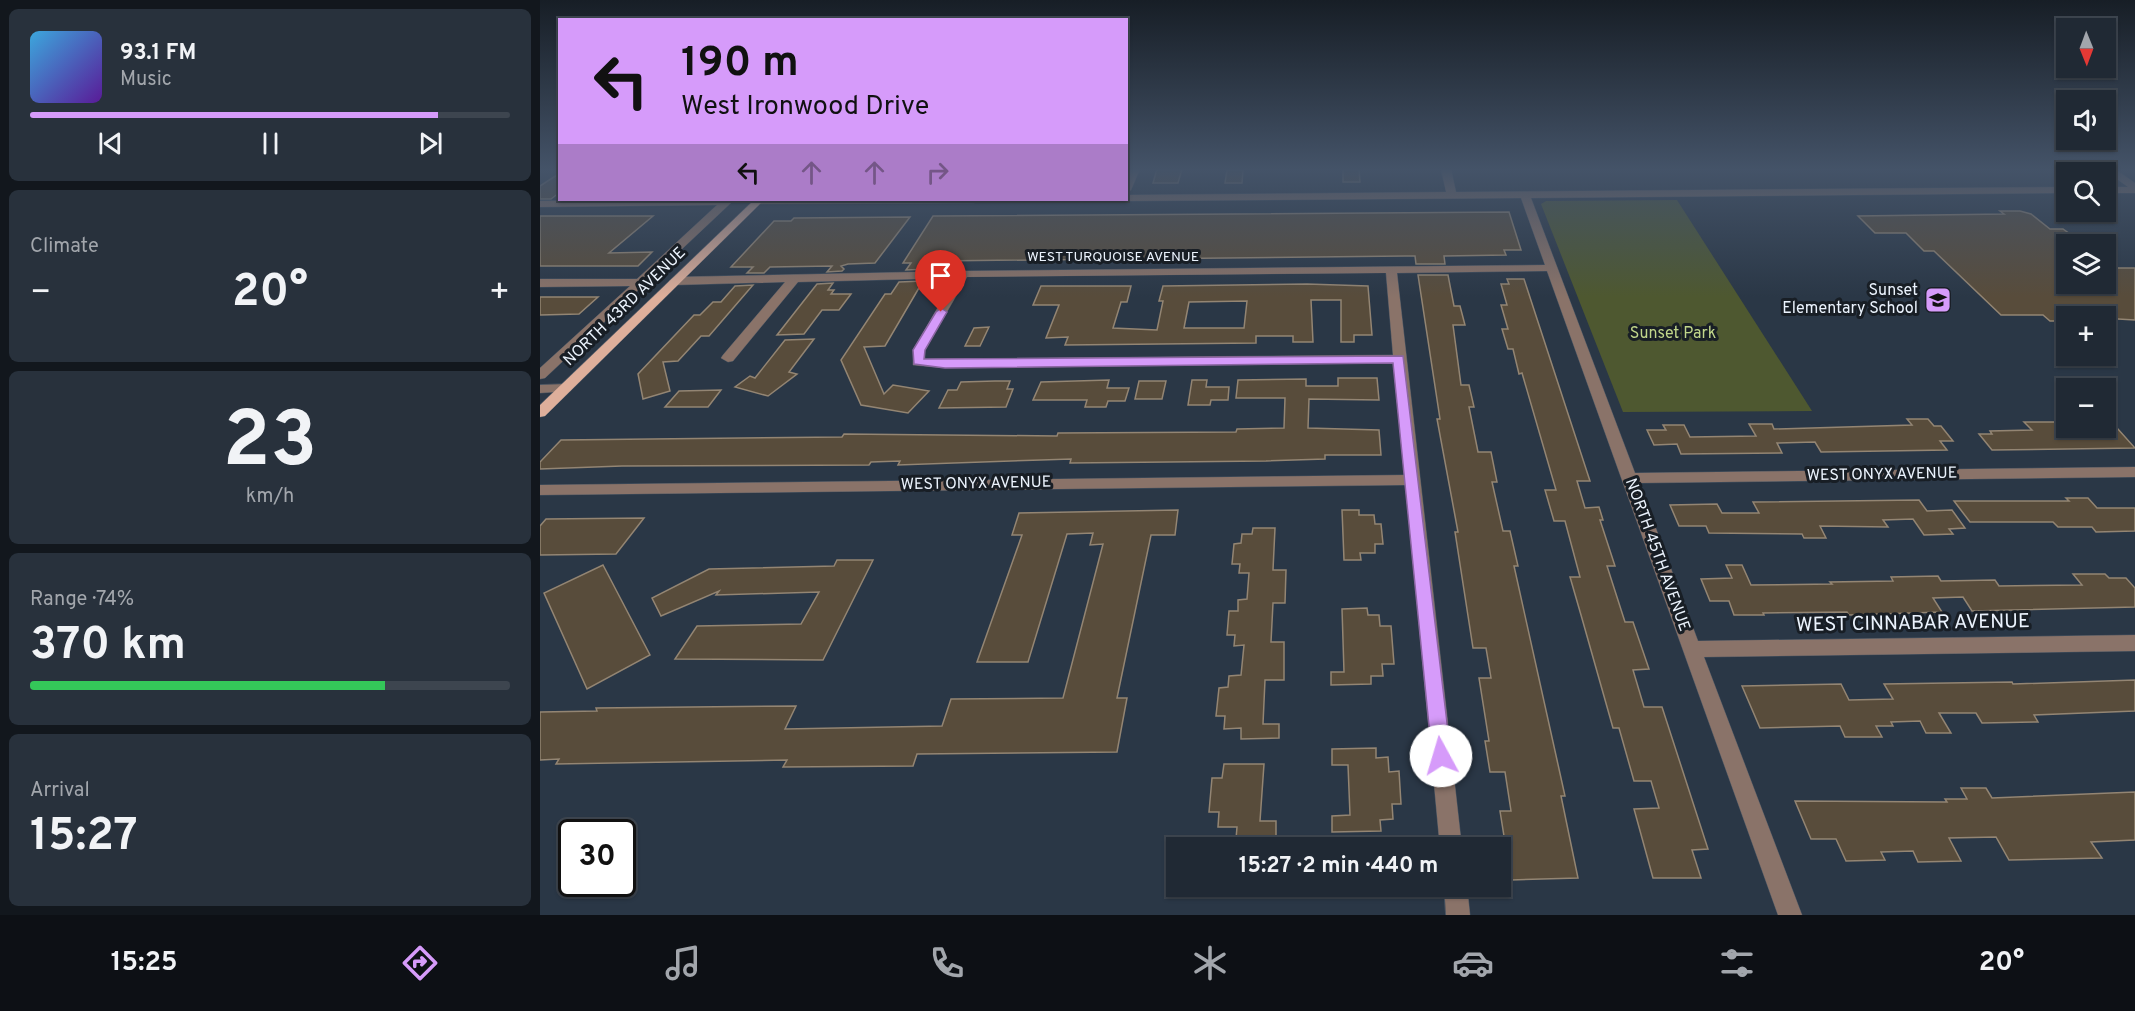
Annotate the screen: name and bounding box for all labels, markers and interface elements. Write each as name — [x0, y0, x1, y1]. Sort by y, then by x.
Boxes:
north arrow — [2056, 18, 2116, 78]
map controls — [2056, 18, 2116, 438]
text: 190 m — [681, 38, 799, 91]
text: 93.1 FM — [120, 40, 196, 67]
icon: left — [582, 42, 660, 120]
text: Music — [120, 67, 172, 93]
text: West Ironwood Drive — [681, 90, 929, 124]
button: sound — [2056, 90, 2116, 150]
icon: previous — [94, 127, 127, 160]
icon: pause — [254, 127, 287, 160]
icon: next — [414, 127, 447, 160]
icon: left — [732, 156, 765, 189]
icon: ahead — [795, 156, 828, 189]
icon: ahead — [858, 156, 891, 189]
icon: right — [921, 156, 954, 189]
button: search — [2056, 162, 2116, 222]
text: Climate — [30, 234, 99, 260]
button: layers — [2056, 234, 2116, 294]
street label: NORTH 43RD AVENUE — [560, 243, 690, 371]
street label: WEST TURQUOISE AVENUE — [1027, 249, 1199, 266]
pin — [915, 250, 966, 312]
icon: arrive — [924, 259, 957, 292]
text: 20° — [232, 265, 308, 322]
text: − — [30, 273, 51, 315]
text: + — [489, 273, 510, 315]
place label: Sunset Elementary School — [1782, 281, 1918, 319]
school or university icon: Sunset Elementary School — [1923, 285, 1953, 315]
button: + — [2056, 306, 2116, 366]
park label: Sunset Park — [1630, 324, 1716, 344]
button: − — [2056, 378, 2116, 438]
text: 23 — [223, 395, 317, 494]
street label: WEST ONYX AVENUE — [1806, 464, 1958, 486]
street label: WEST ONYX AVENUE — [900, 473, 1052, 495]
street label: NORTH 45TH AVENUE — [1620, 476, 1694, 634]
text: km/h — [246, 484, 294, 510]
text: Range · 74% — [30, 587, 134, 613]
street label: WEST CINNABAR AVENUE — [1796, 609, 2030, 639]
text: 370 km — [30, 618, 186, 675]
position arrow — [1409, 724, 1473, 788]
text: Arrival — [30, 778, 90, 804]
text: 15:27 — [30, 809, 138, 866]
speed limit sign: 30 — [558, 819, 636, 897]
text: 15:27 · 2 min · 440 m — [1239, 853, 1438, 880]
icon: directions — [399, 942, 441, 984]
icon: music — [662, 942, 704, 984]
icon: phone — [926, 942, 968, 984]
icon: climate — [1189, 942, 1231, 984]
icon: car — [1452, 942, 1494, 984]
icon: filters — [1716, 942, 1758, 984]
text: 15:25 — [111, 946, 178, 980]
text: 20° — [1979, 946, 2024, 980]

